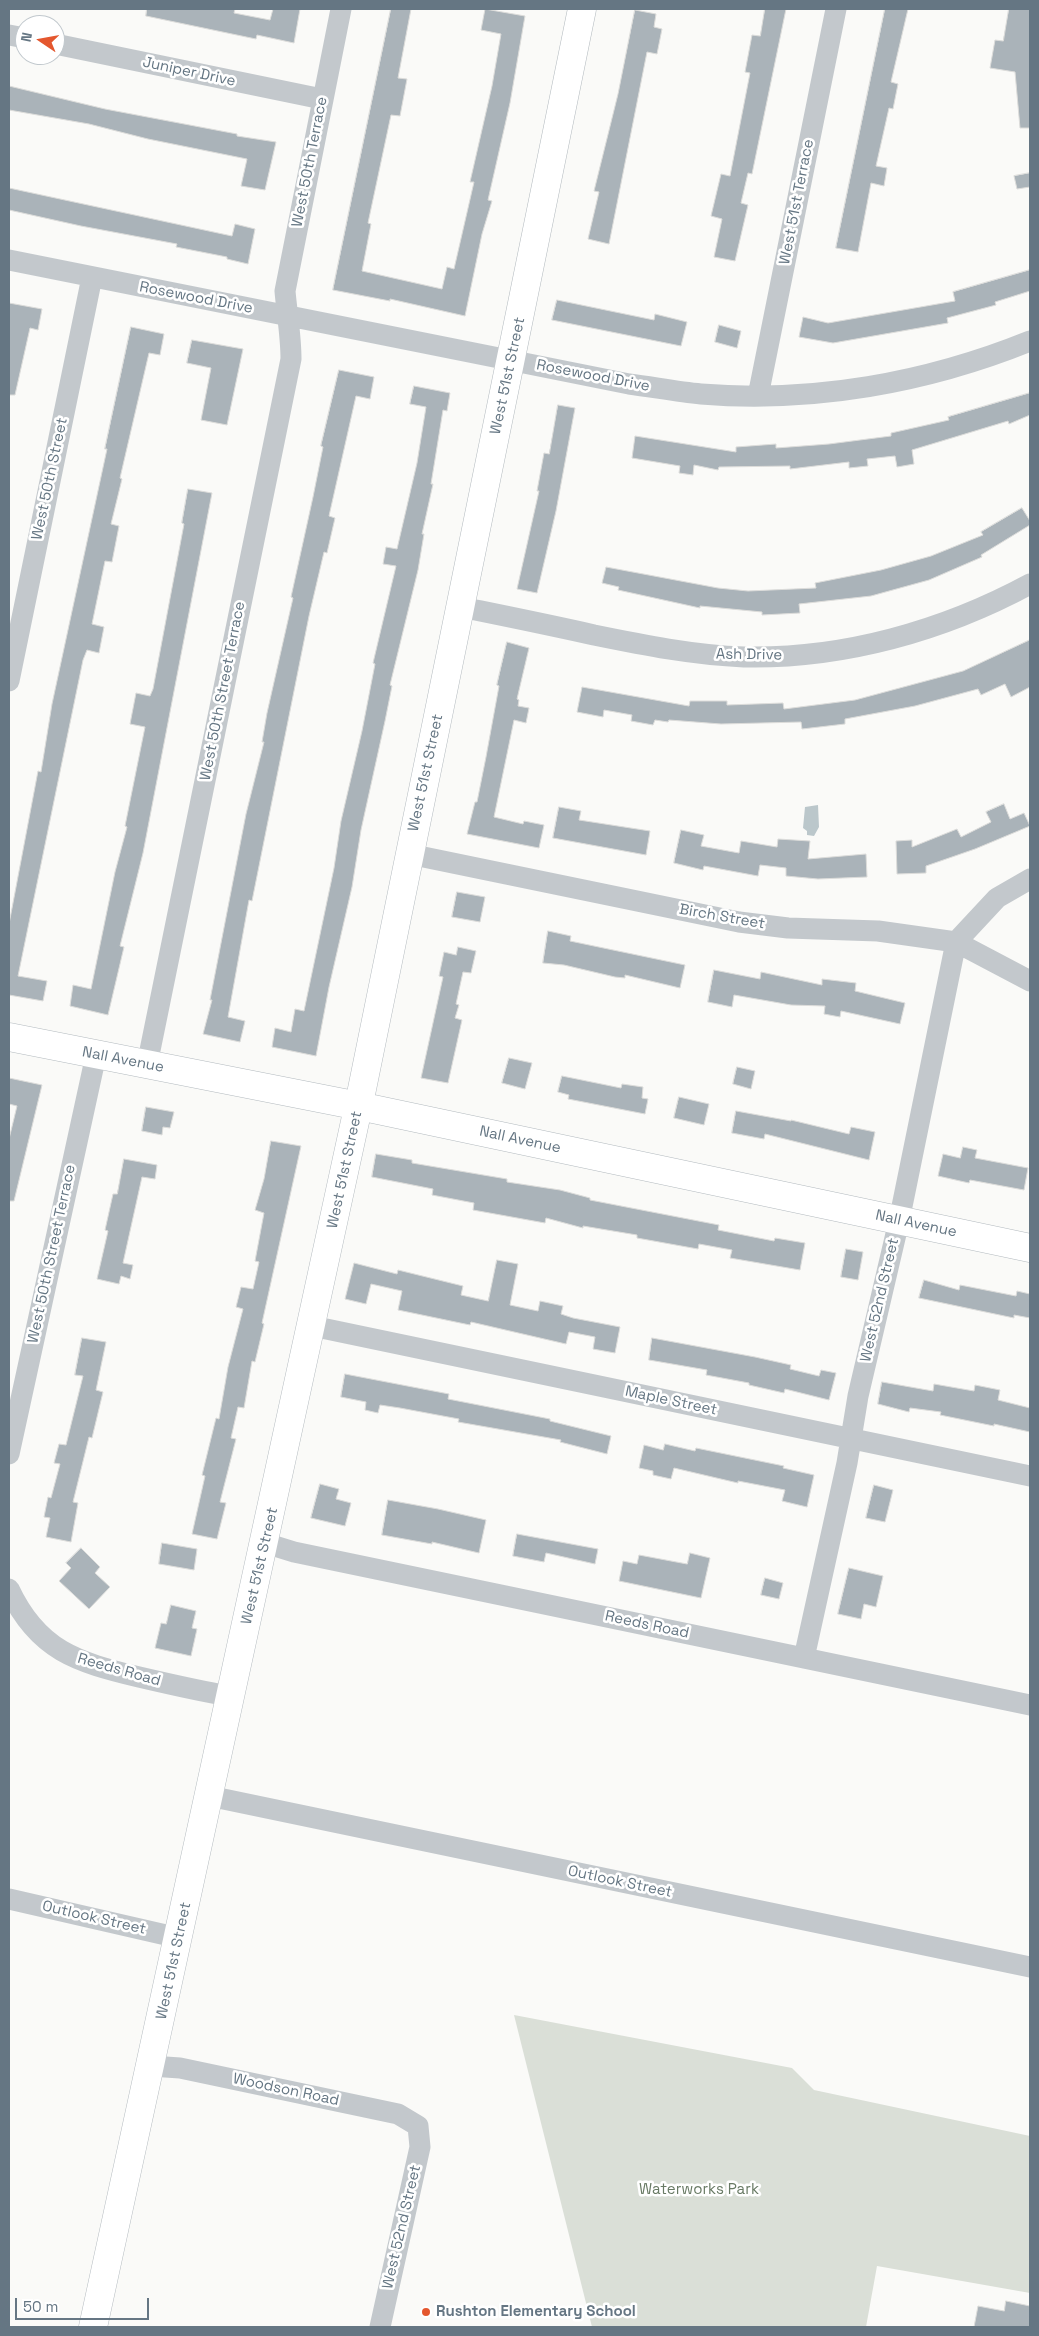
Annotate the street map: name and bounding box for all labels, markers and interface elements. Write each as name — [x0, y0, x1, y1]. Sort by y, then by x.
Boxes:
north arrow — [15, 15, 65, 65]
text: N — [17, 31, 36, 44]
street label: Juniper Drive — [141, 53, 237, 91]
street label: West 50th Terrace — [289, 95, 331, 229]
street label: West 51st Terrace — [776, 138, 818, 266]
street label: Rosewood Drive — [138, 278, 254, 318]
street label: West 51st Street — [487, 316, 529, 436]
street label: Rosewood Drive — [535, 356, 651, 396]
street label: West 50th Street — [28, 416, 72, 542]
street label: West 50th Street Terrace — [197, 600, 249, 782]
street label: Ash Drive — [716, 645, 782, 665]
street label: West 51st Street — [405, 713, 447, 833]
street label: Birch Street — [678, 901, 766, 933]
street label: Nall Avenue — [81, 1043, 165, 1077]
street label: West 51st Street — [324, 1110, 366, 1230]
street label: Nall Avenue — [478, 1123, 562, 1157]
street label: West 50th Street Terrace — [24, 1163, 80, 1345]
street label: Nall Avenue — [874, 1207, 958, 1241]
street label: West 52nd Street — [857, 1236, 903, 1364]
street label: Maple Street — [623, 1382, 719, 1420]
street label: West 51st Street — [238, 1506, 282, 1626]
street label: Reeds Road — [603, 1607, 691, 1643]
street label: Reeds Road — [75, 1650, 163, 1690]
street label: Outlook Street — [566, 1862, 674, 1902]
street label: Outlook Street — [40, 1897, 148, 1939]
street label: West 51st Street — [153, 1901, 195, 2021]
street label: Woodson Road — [231, 2070, 341, 2110]
street label: West 52nd Street — [379, 2163, 425, 2291]
park label: Waterworks Park — [639, 2181, 759, 2199]
scale bar — [18, 2288, 151, 2320]
text: 50 m — [23, 2297, 58, 2316]
place label: Rushton Elementary School — [436, 2303, 636, 2321]
marker: Rushton Elementary School — [420, 2306, 432, 2318]

